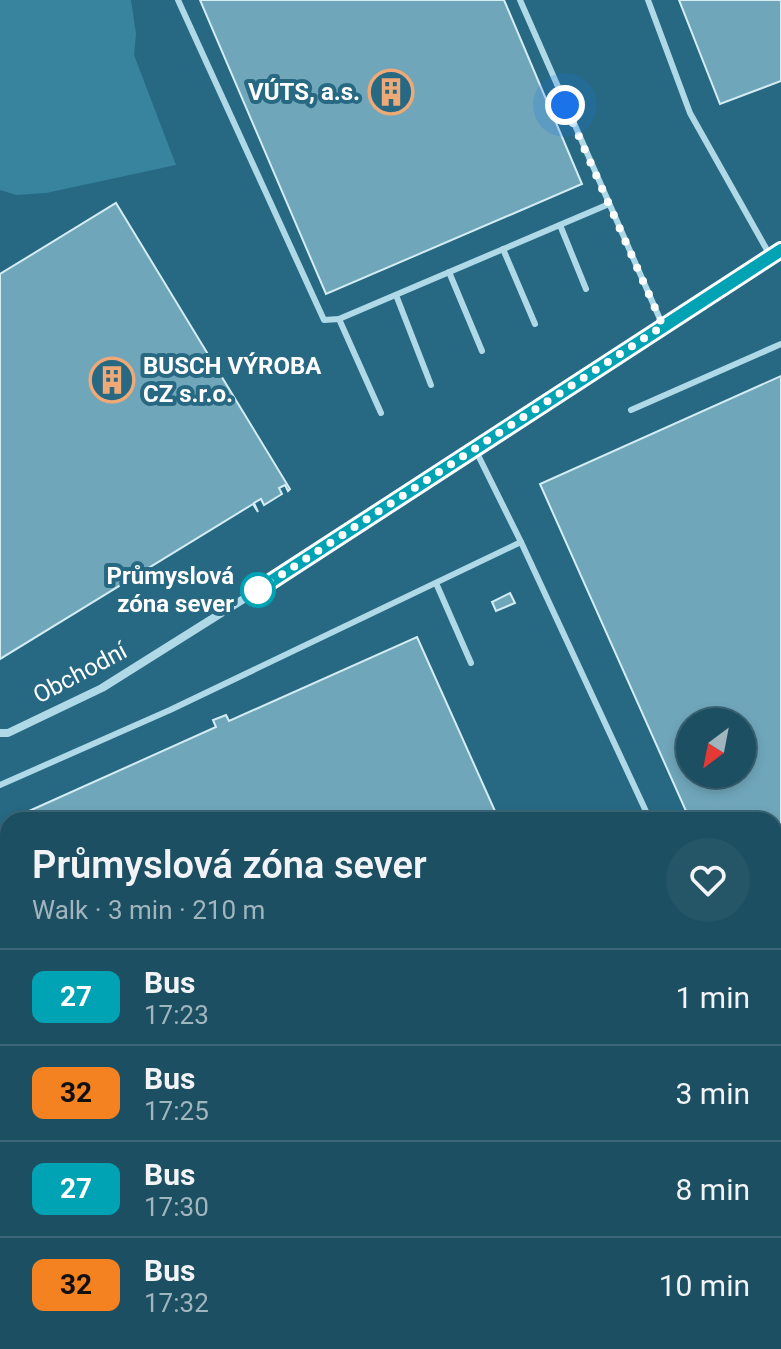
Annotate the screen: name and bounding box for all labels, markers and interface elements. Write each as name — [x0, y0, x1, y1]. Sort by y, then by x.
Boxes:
building icon: VÚTS, a.s. — [367, 68, 415, 116]
place label: VÚTS, a.s. — [248, 78, 360, 106]
your location — [545, 85, 585, 125]
place label: BUSCH VÝROBA CZ s.r.o. — [143, 352, 322, 408]
building icon: BUSCH VÝROBA CZ s.r.o. — [88, 356, 136, 404]
place label: Průmyslová zóna sever — [107, 562, 234, 618]
marker: Průmyslová zóna sever — [241, 573, 275, 607]
street label: Obchodní — [28, 636, 133, 709]
north arrow — [676, 708, 756, 788]
map controls — [676, 708, 756, 788]
button: heart — [666, 838, 750, 922]
text: Průmyslová zóna sever — [32, 843, 427, 887]
text: Walk · 3 min · 210 m — [32, 895, 265, 925]
text: Bus — [144, 965, 195, 1000]
text: 27 — [60, 980, 92, 1013]
text: 1 min — [676, 980, 750, 1015]
text: 17:23 — [144, 1000, 209, 1030]
text: Bus — [144, 1061, 195, 1096]
text: 32 — [60, 1076, 92, 1109]
text: 3 min — [676, 1076, 750, 1111]
text: 17:25 — [144, 1096, 209, 1126]
text: Bus — [144, 1157, 195, 1192]
text: 27 — [60, 1172, 92, 1205]
text: 8 min — [676, 1172, 750, 1207]
text: 17:30 — [144, 1192, 209, 1222]
text: Bus — [144, 1253, 195, 1288]
text: 32 — [60, 1268, 92, 1301]
text: 10 min — [659, 1268, 750, 1303]
text: 17:32 — [144, 1288, 209, 1318]

